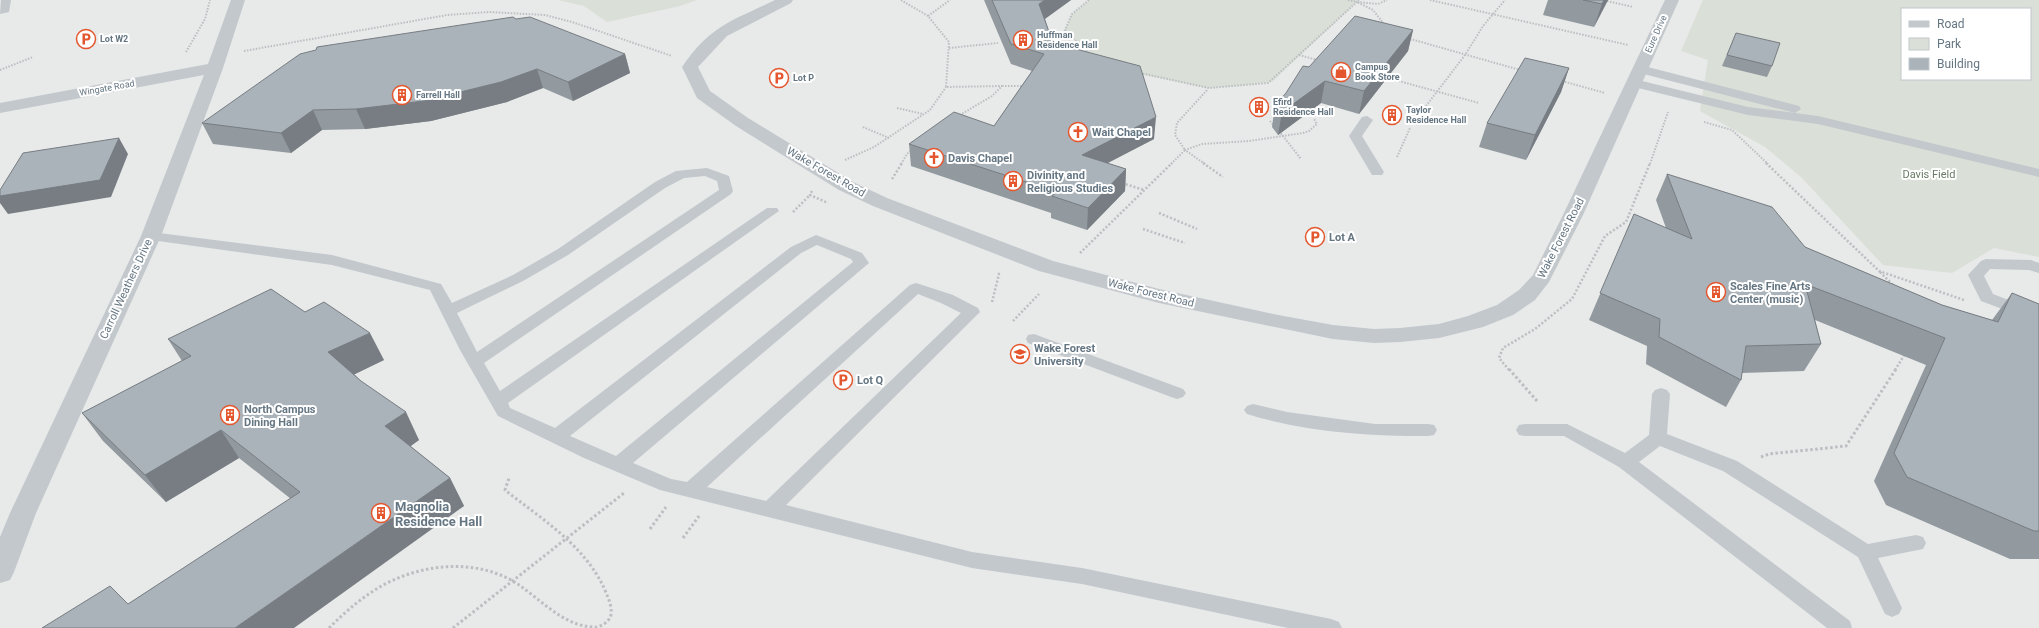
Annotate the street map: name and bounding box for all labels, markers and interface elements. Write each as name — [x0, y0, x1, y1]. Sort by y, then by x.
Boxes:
legend — [1901, 8, 2031, 80]
street label: Eure Drive — [1643, 13, 1669, 54]
text: Road — [1937, 17, 1965, 31]
parking icon: Lot W2 — [75, 28, 97, 50]
building icon: Huffman Residence Hall — [1012, 29, 1034, 51]
place label: Huffman Residence Hall — [1037, 30, 1097, 50]
place label: Lot W2 — [100, 34, 128, 44]
text: Park — [1937, 37, 1962, 51]
text: Building — [1937, 57, 1980, 71]
shop icon: Campus Book Store — [1330, 61, 1352, 83]
place label: Campus Book Store — [1355, 62, 1400, 82]
parking icon: Lot P — [768, 67, 790, 89]
place label: Lot P — [793, 73, 814, 83]
street label: Wingate Road — [79, 78, 135, 98]
building icon: Farrell Hall — [391, 84, 413, 106]
place label: Farrell Hall — [416, 90, 460, 100]
building icon: Efird Residence Hall — [1248, 96, 1270, 118]
place label: Efird Residence Hall — [1273, 97, 1333, 117]
building icon: Taylor Residence Hall — [1381, 104, 1403, 126]
place label: Taylor Residence Hall — [1406, 105, 1466, 125]
church icon: Wait Chapel — [1067, 121, 1089, 143]
place label: Wait Chapel — [1092, 126, 1151, 139]
street label: Wake Forest Road — [784, 144, 868, 200]
church icon: Davis Chapel — [923, 147, 945, 169]
place label: Davis Chapel — [948, 152, 1012, 165]
park label: Davis Field — [1903, 168, 1956, 181]
place label: Divinity and Religious Studies — [1027, 169, 1113, 195]
building icon: Divinity and Religious Studies — [1002, 170, 1024, 192]
street label: Wake Forest Road — [1535, 196, 1587, 280]
parking icon: Lot A — [1304, 226, 1326, 248]
place label: Lot A — [1329, 231, 1356, 244]
street label: Carroll Weathers Drive — [97, 237, 155, 341]
street label: Wake Forest Road — [1106, 276, 1196, 310]
place label: Scales Fine Arts Center (music) — [1730, 280, 1811, 306]
building icon: Scales Fine Arts Center (music) — [1705, 281, 1727, 303]
place label: Wake Forest University — [1034, 342, 1095, 368]
school or university icon: Wake Forest University — [1009, 343, 1031, 365]
parking icon: Lot Q — [832, 369, 854, 391]
place label: Lot Q — [857, 374, 884, 387]
place label: North Campus Dining Hall — [244, 403, 316, 429]
building icon: North Campus Dining Hall — [219, 404, 241, 426]
place label: Magnolia Residence Hall — [395, 499, 482, 529]
building icon: Magnolia Residence Hall — [370, 502, 392, 524]

